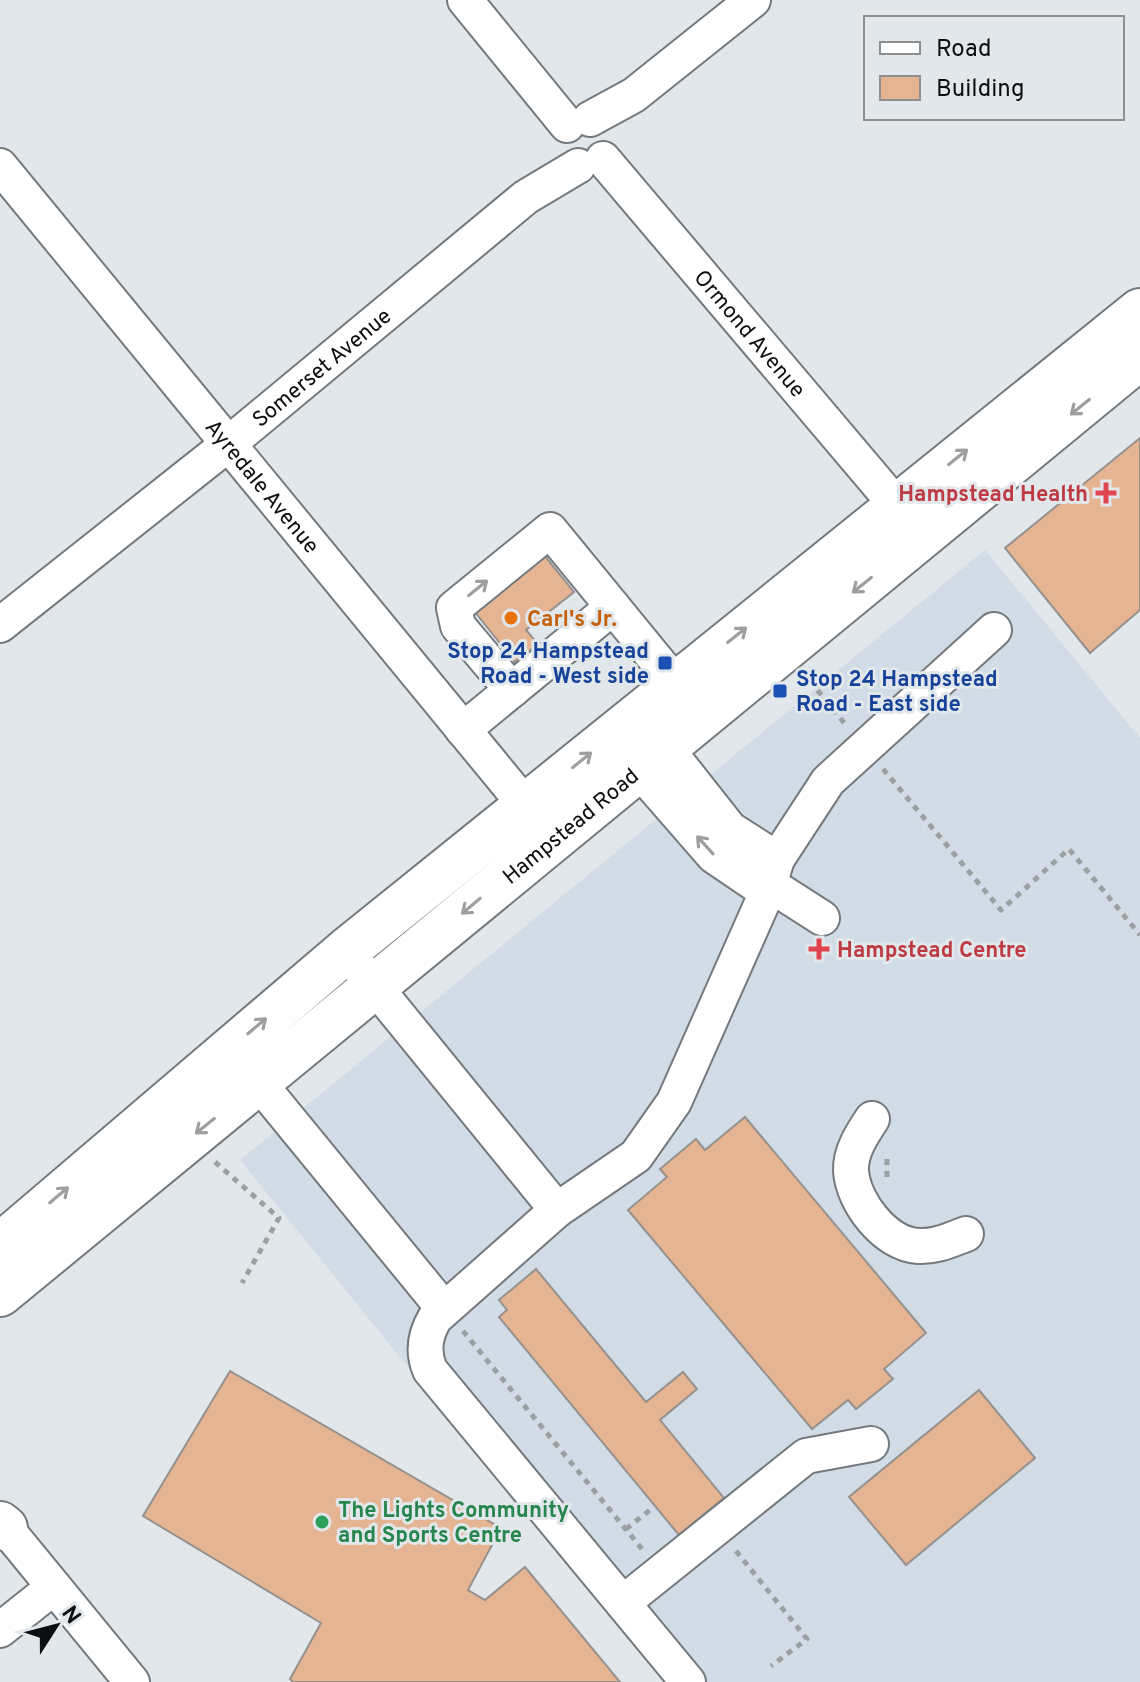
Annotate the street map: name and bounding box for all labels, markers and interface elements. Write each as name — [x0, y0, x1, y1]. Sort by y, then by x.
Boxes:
legend — [864, 16, 1124, 120]
text: Road — [936, 35, 992, 65]
text: Building — [936, 75, 1025, 105]
street label: Ormond Avenue — [687, 265, 810, 404]
street label: Somerset Avenue — [248, 303, 398, 434]
one-way arrow — [1070, 398, 1091, 416]
street label: Ayredale Avenue — [198, 415, 324, 560]
one-way arrow — [947, 448, 968, 465]
place label: Hampstead Health — [898, 482, 1088, 509]
marker: Hampstead Health — [1095, 482, 1117, 504]
one-way arrow — [853, 576, 873, 594]
one-way arrow — [468, 579, 488, 597]
place label: Carl's Jr. — [527, 607, 617, 634]
marker: Carl's Jr. — [502, 609, 520, 627]
one-way arrow — [726, 627, 747, 644]
place label: Stop 24 Hampstead Road - West side — [447, 639, 649, 691]
marker: Stop 24 Hampstead Road - West side — [656, 654, 674, 672]
place label: Stop 24 Hampstead Road - East side — [796, 667, 998, 719]
marker: Stop 24 Hampstead Road - East side — [771, 682, 789, 700]
one-way arrow — [571, 752, 592, 769]
street label: Hampstead Road — [498, 764, 645, 891]
one-way arrow — [696, 836, 714, 856]
one-way arrow — [461, 897, 482, 915]
marker: Hampstead Centre — [808, 938, 830, 960]
place label: Hampstead Centre — [837, 938, 1027, 965]
one-way arrow — [247, 1017, 267, 1035]
one-way arrow — [195, 1117, 216, 1135]
one-way arrow — [49, 1186, 69, 1204]
place label: The Lights Community and Sports Centre — [338, 1498, 569, 1550]
marker: The Lights Community and Sports Centre — [313, 1513, 331, 1531]
north arrow — [16, 1586, 96, 1666]
text: N — [55, 1601, 86, 1630]

